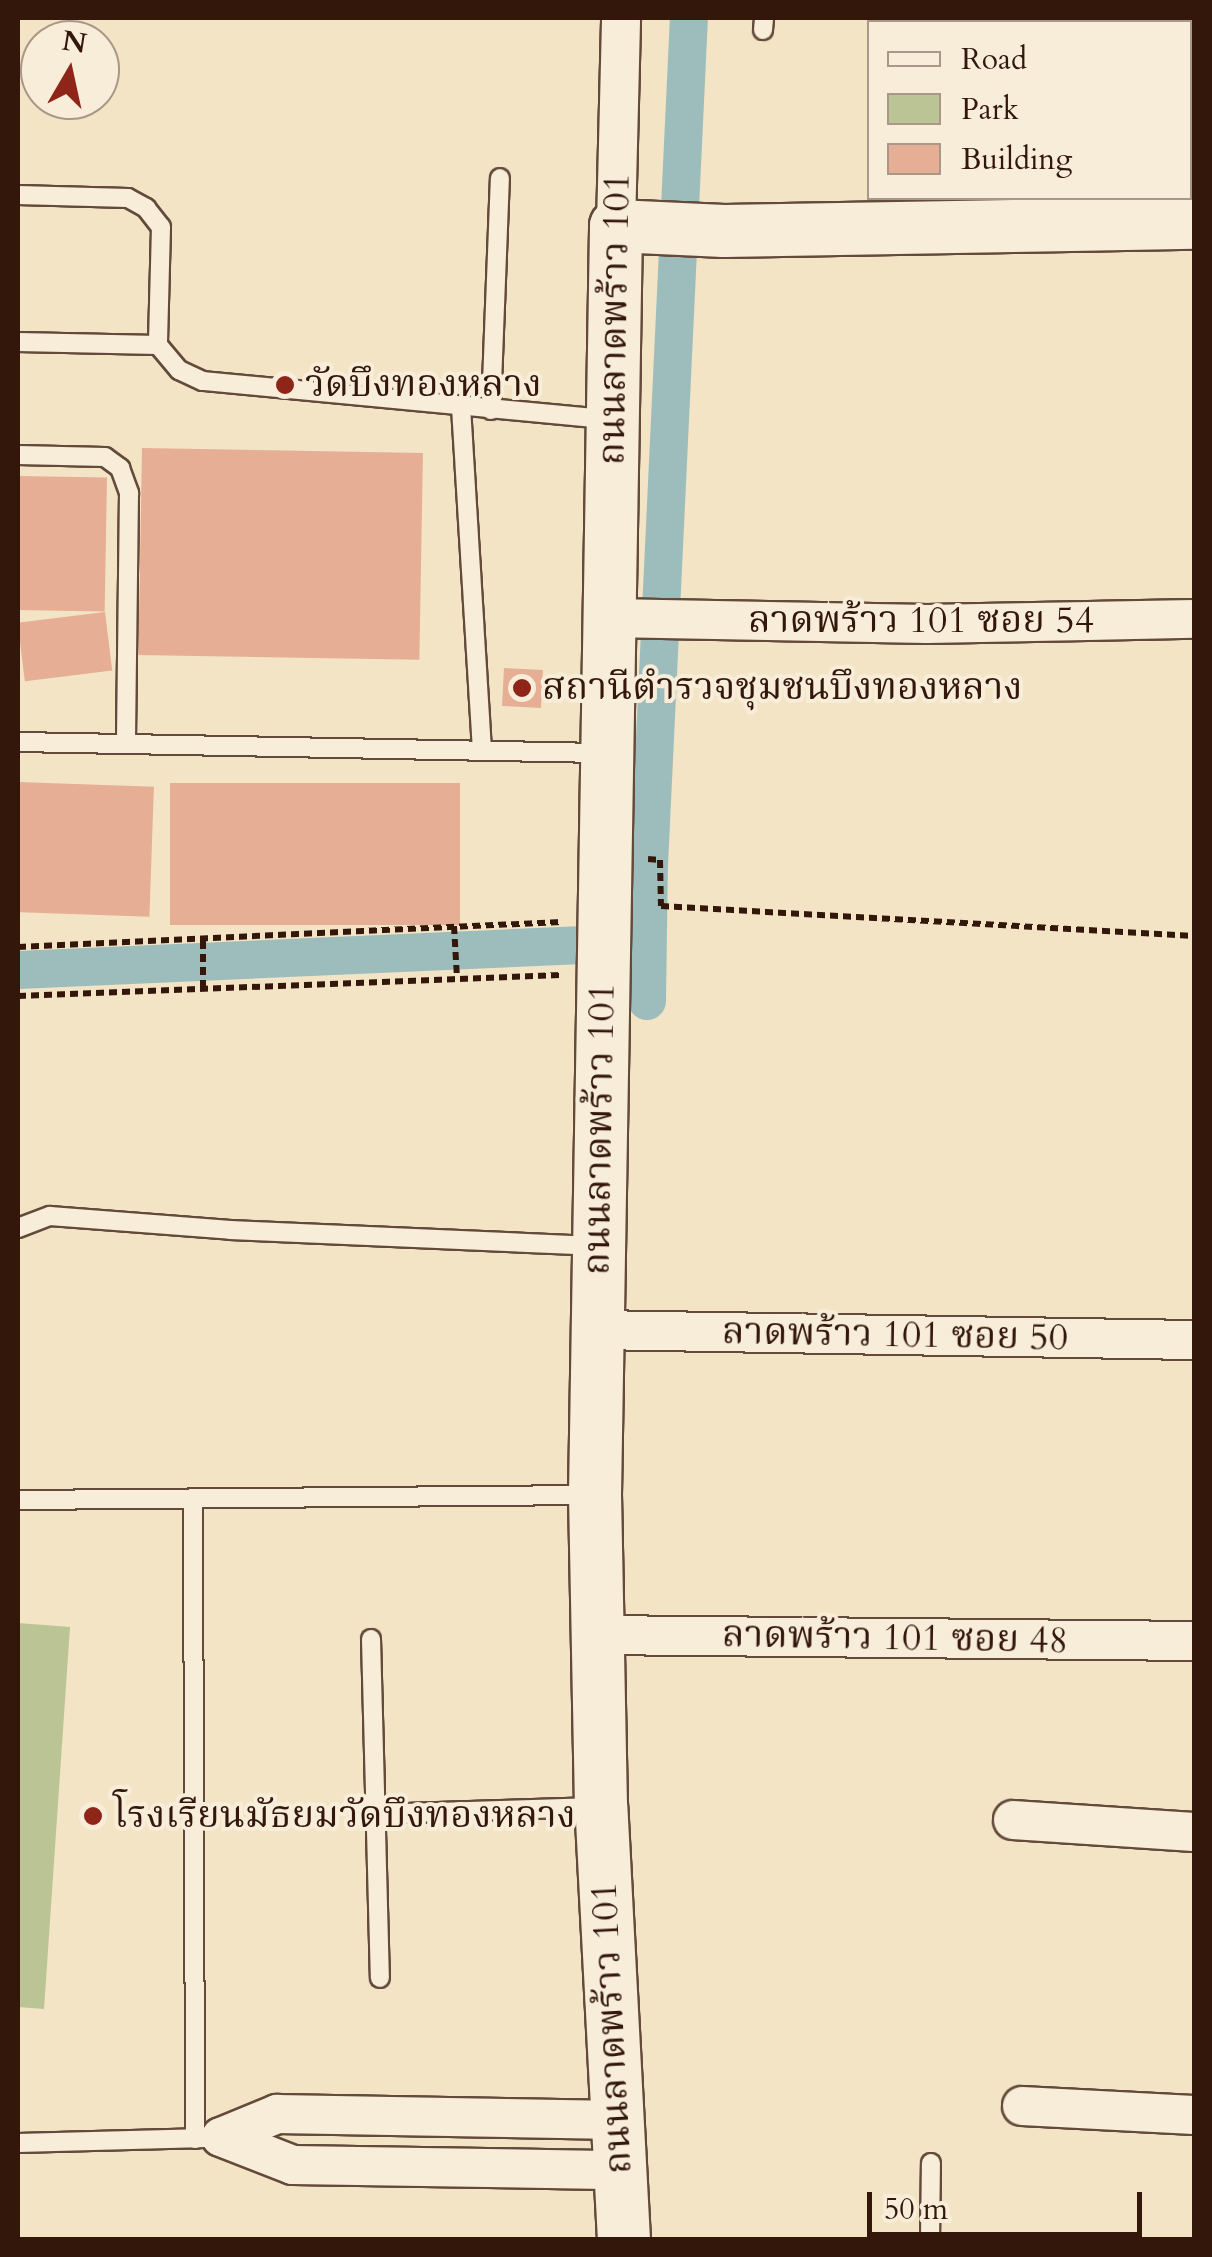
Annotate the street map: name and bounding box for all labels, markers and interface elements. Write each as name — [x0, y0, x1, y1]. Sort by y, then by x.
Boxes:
north arrow — [20, 20, 120, 120]
legend — [867, 20, 1192, 200]
text: N — [59, 22, 89, 63]
text: Road — [961, 39, 1027, 80]
text: Park — [961, 89, 1019, 130]
text: Building — [961, 139, 1072, 180]
street label: ถนนลาดพร้าว 101 — [590, 172, 640, 466]
place label: วัดบึงทองหลาง — [305, 362, 542, 408]
marker: วัดบึงทองหลาง — [274, 374, 296, 396]
street label: ลาดพร้าว 101 ซอย 54 — [748, 598, 1094, 644]
place label: สถานีตำรวจชุมชนบึงทองหลาง — [542, 665, 1022, 711]
marker: สถานีตำรวจชุมชนบึงทองหลาง — [511, 677, 533, 699]
street label: ถนนลาดพร้าว 101 — [575, 982, 625, 1276]
street label: ลาดพร้าว 101 ซอย 50 — [722, 1309, 1068, 1361]
street label: ลาดพร้าว 101 ซอย 48 — [722, 1612, 1068, 1664]
place label: โรงเรียนมัธยมวัดบึงทองหลาง — [113, 1793, 576, 1839]
marker: โรงเรียนมัธยมวัดบึงทองหลาง — [82, 1805, 104, 1827]
street label: ถนนลาดพร้าว 101 — [582, 1881, 642, 2175]
scale bar — [872, 2172, 1147, 2234]
text: 50 m — [884, 2189, 948, 2230]

